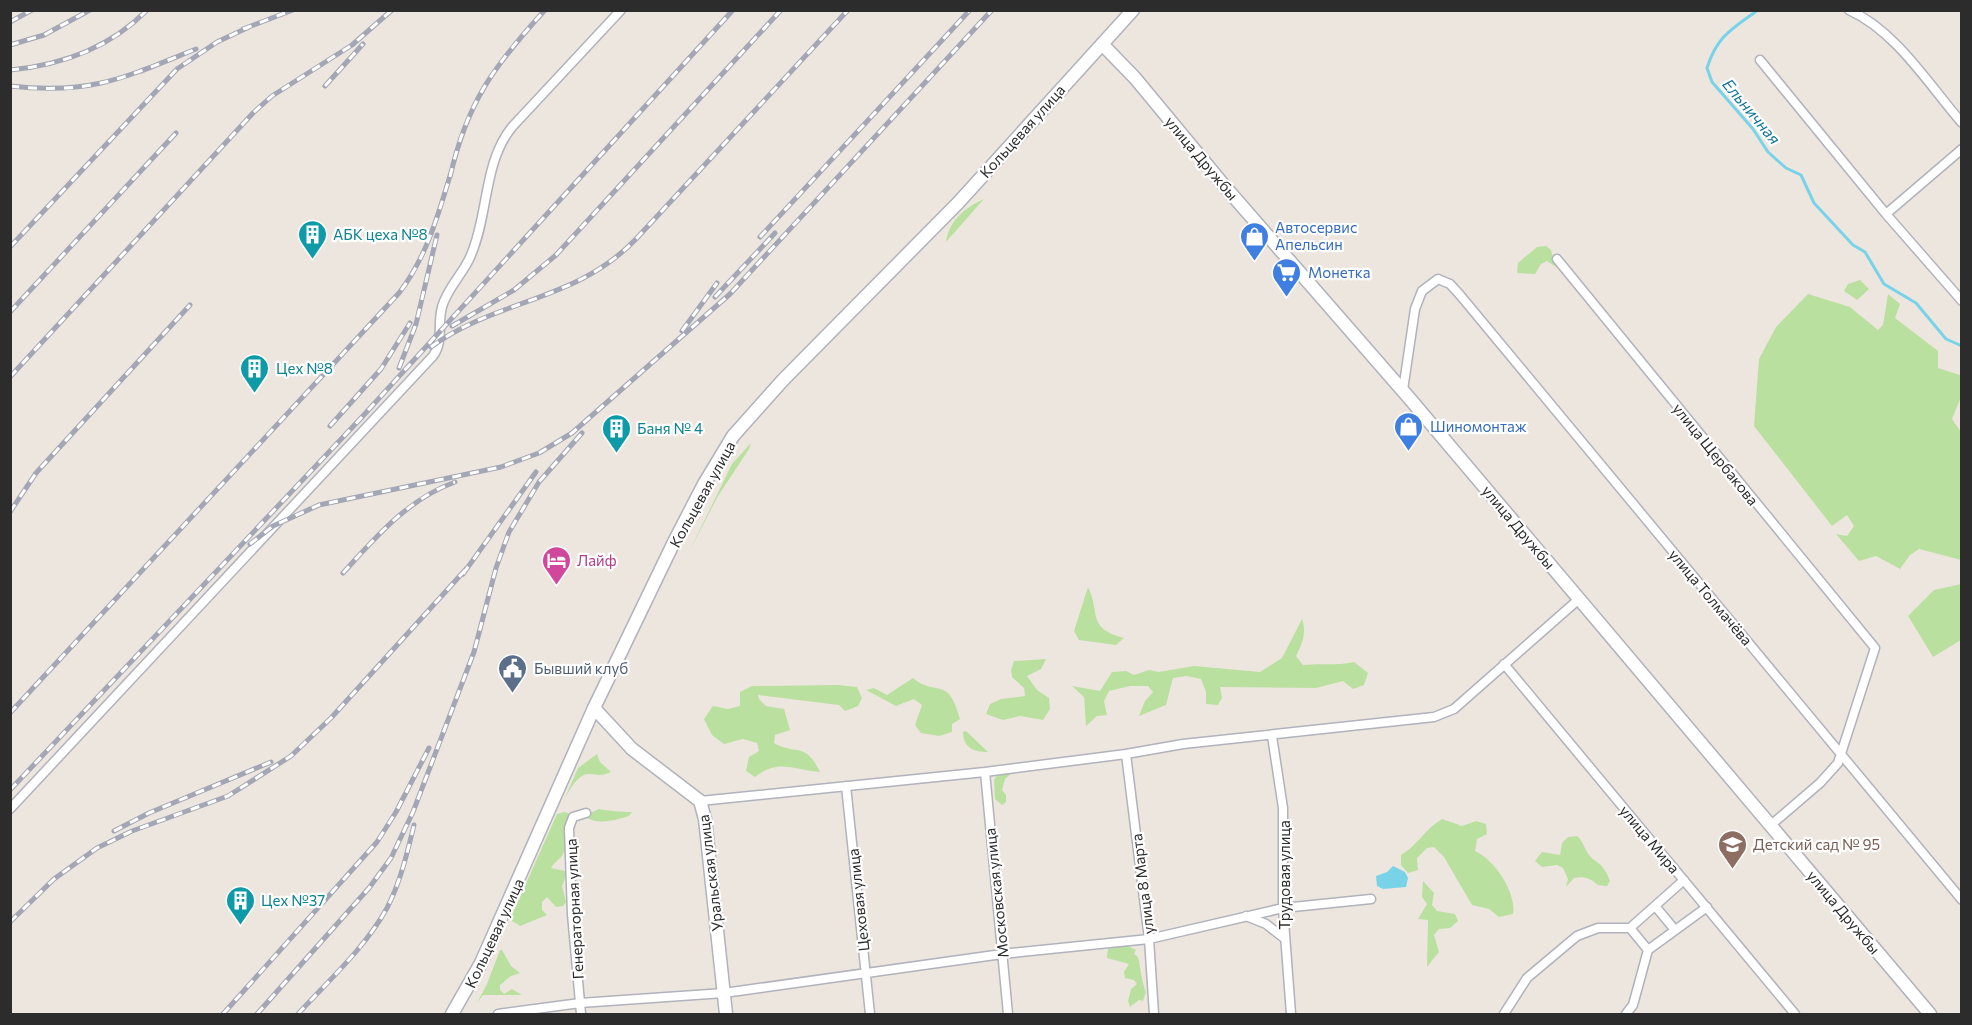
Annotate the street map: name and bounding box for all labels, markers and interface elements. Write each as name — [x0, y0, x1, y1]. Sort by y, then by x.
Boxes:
water label: Ельничная — [1719, 74, 1785, 148]
street label: Кольцевая улица — [976, 81, 1068, 181]
street label: улица Дружбы — [1162, 112, 1242, 204]
building icon: АБК цеха №8 — [296, 218, 328, 260]
place label: Автосервис Апельсин — [1275, 218, 1357, 253]
shop icon: Автосервис Апельсин — [1238, 220, 1270, 262]
place label: АБК цеха №8 — [333, 225, 428, 243]
supermarket icon: Монетка — [1271, 256, 1303, 298]
place label: Монетка — [1308, 263, 1371, 281]
building icon: Цех №8 — [239, 352, 271, 394]
place label: Цех №8 — [276, 359, 333, 377]
street label: улица Щербакова — [1669, 399, 1763, 509]
shop icon: Шиномонтаж — [1393, 410, 1425, 452]
building icon: Баня № 4 — [600, 412, 632, 454]
place label: Шиномонтаж — [1430, 417, 1527, 435]
place label: Баня № 4 — [637, 419, 703, 437]
street label: Кольцевая улица — [665, 438, 739, 550]
street label: улица Дружбы — [1479, 481, 1559, 573]
hotel icon: Лайф — [540, 544, 572, 586]
street label: улица Толмачёва — [1666, 545, 1756, 649]
place label: Лайф — [577, 551, 617, 569]
public building icon: Бывший клуб — [497, 652, 529, 694]
place label: Бывший клуб — [534, 659, 628, 677]
street label: улица Мира — [1616, 801, 1684, 877]
street label: Уральская улица — [694, 814, 726, 932]
street label: Трудовая улица — [1275, 820, 1293, 930]
street label: Московская улица — [980, 827, 1012, 959]
school or university icon: Детский сад № 95 — [1716, 828, 1748, 870]
street label: улица 8 Марта — [1127, 833, 1157, 935]
place label: Детский сад № 95 — [1753, 835, 1880, 853]
street label: Генераторная улица — [561, 838, 587, 980]
street label: Цеховая улица — [844, 848, 872, 952]
street label: улица Дружбы — [1804, 866, 1884, 958]
street label: Кольцевая улица — [461, 875, 527, 991]
building icon: Цех №37 — [224, 884, 256, 926]
place label: Цех №37 — [261, 891, 325, 909]

